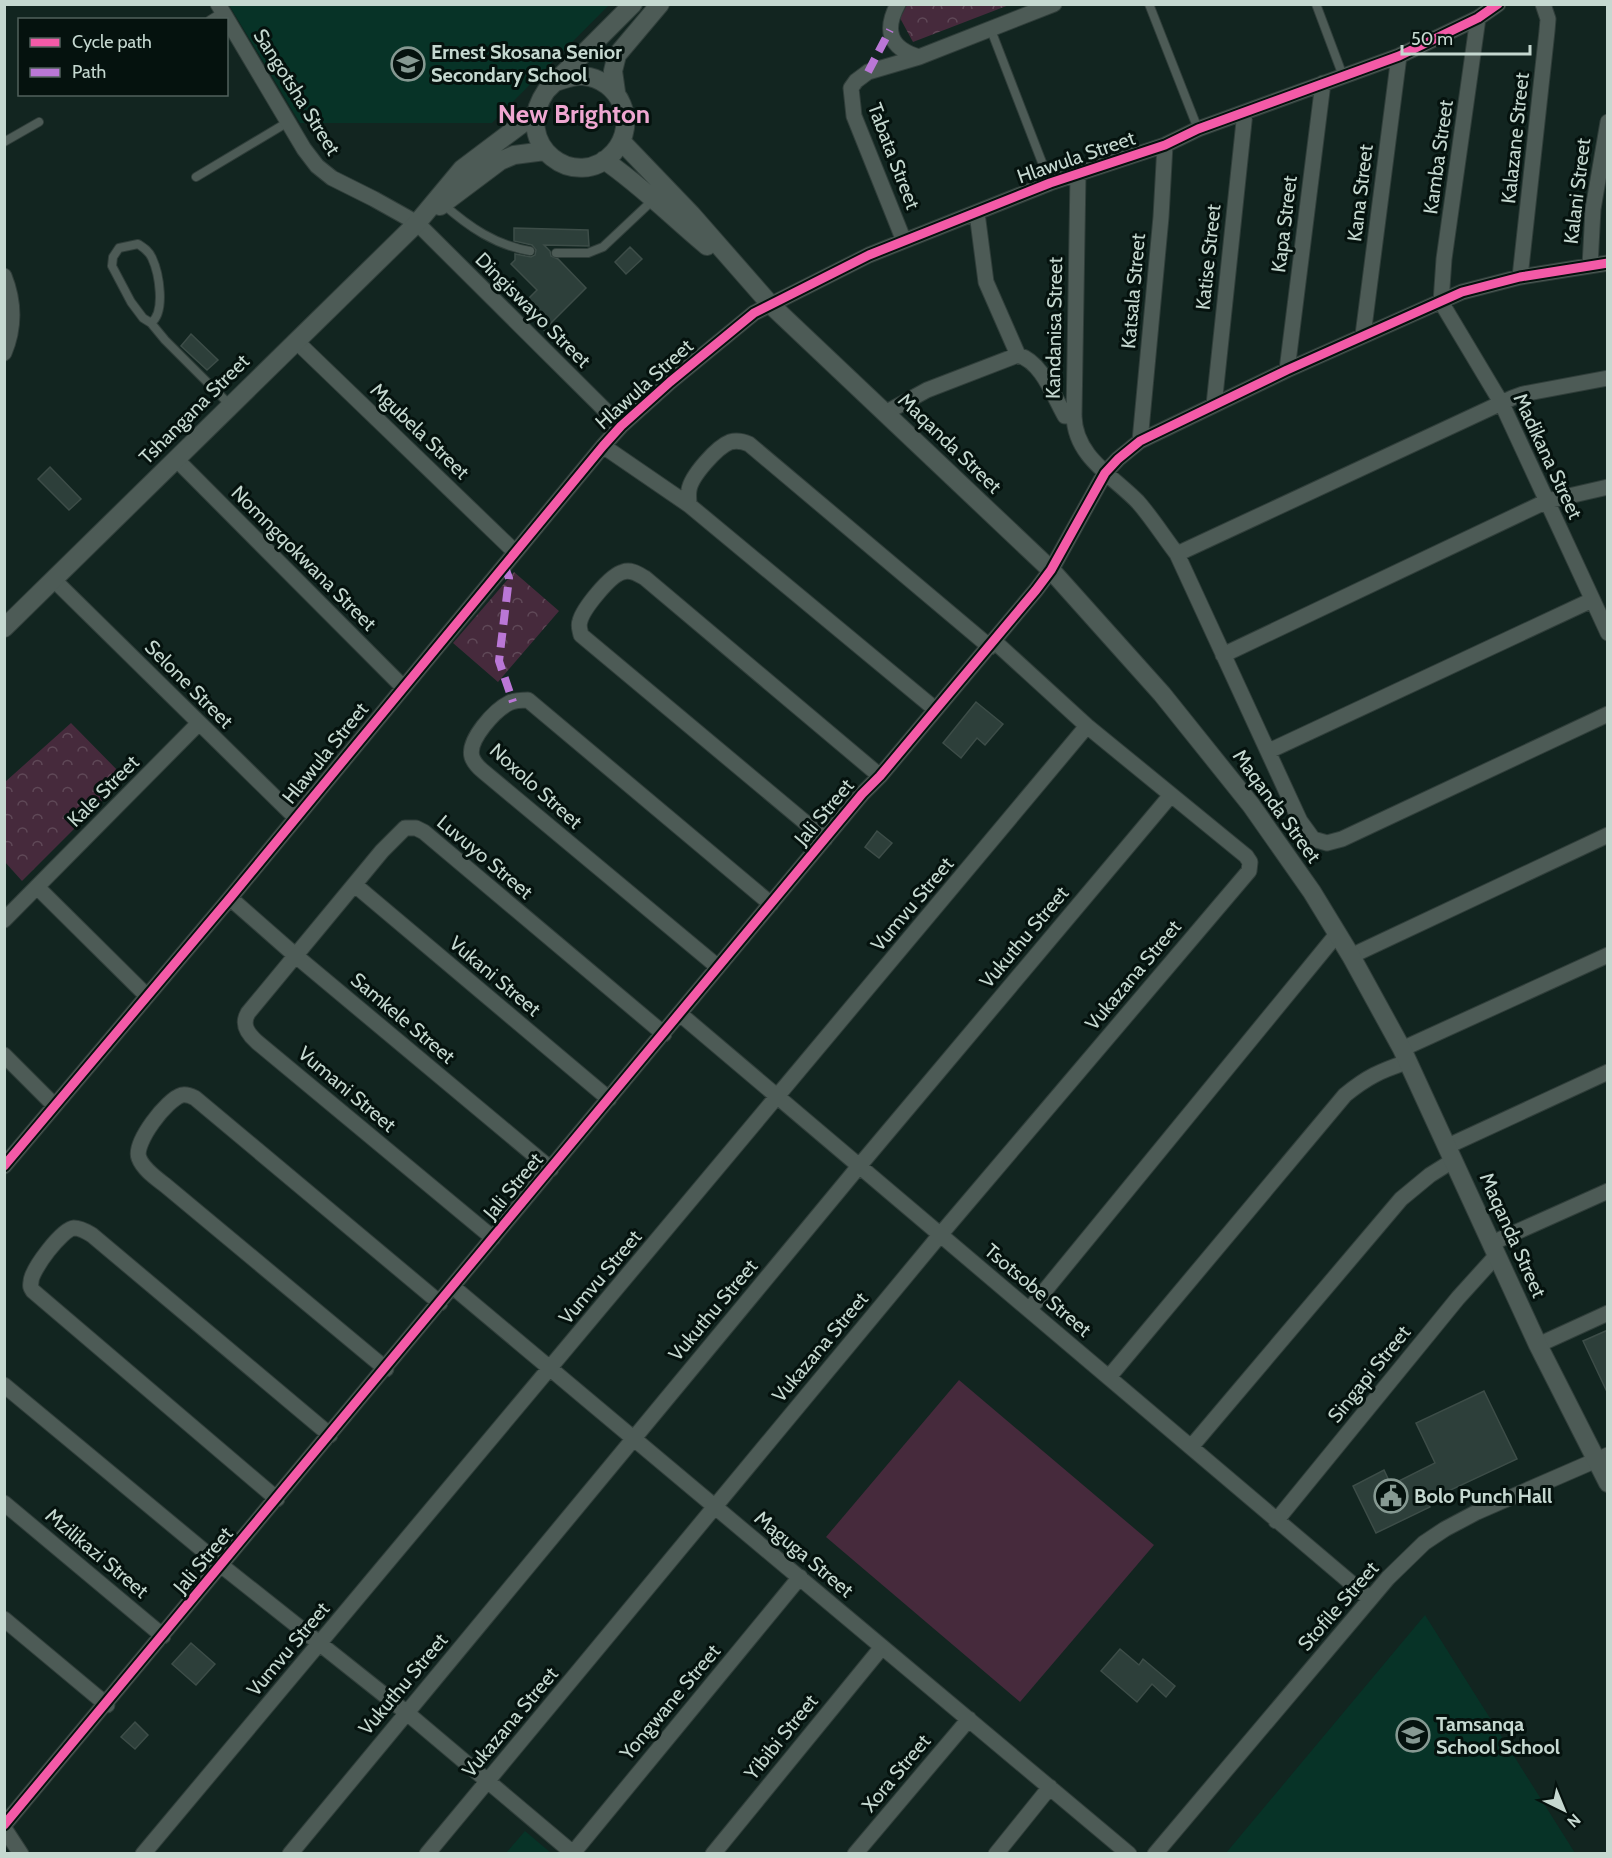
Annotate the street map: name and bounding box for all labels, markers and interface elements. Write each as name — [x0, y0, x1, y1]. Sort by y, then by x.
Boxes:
legend — [18, 18, 228, 96]
scale bar — [1402, 18, 1530, 56]
street label: Sangotsha Street — [248, 24, 346, 160]
text: 50 m — [1411, 28, 1453, 50]
text: Cycle path — [72, 31, 152, 53]
place label: Ernest Skosana Senior Secondary School — [431, 40, 622, 87]
school or university icon: Ernest Skosana Senior Secondary School — [390, 46, 426, 82]
text: Path — [72, 61, 106, 83]
street label: Kalazane Street — [1496, 71, 1534, 205]
district label: New Brighton — [498, 98, 650, 130]
street label: Kamba Street — [1418, 98, 1458, 216]
street label: Tabata Street — [863, 100, 925, 213]
street label: Hlawula Street — [1014, 126, 1138, 188]
street label: Kalani Street — [1559, 136, 1595, 245]
street label: Kana Street — [1342, 143, 1378, 243]
street label: Kapa Street — [1266, 174, 1302, 274]
street label: Katise Street — [1191, 203, 1226, 311]
street label: Katsala Street — [1116, 232, 1150, 350]
street label: Dingiswayo Street — [470, 247, 596, 373]
street label: Kandanisa Street — [1041, 257, 1067, 399]
street label: Hlawula Street — [590, 334, 698, 434]
street label: Tshangana Street — [134, 349, 254, 469]
street label: Mgubela Street — [366, 378, 475, 484]
street label: Maqanda Street — [893, 388, 1007, 498]
street label: Madikana Street — [1508, 389, 1588, 523]
street label: Nomngqokwana Street — [226, 480, 382, 636]
street label: Selone Street — [140, 635, 238, 733]
street label: Hlawula Street — [277, 697, 373, 808]
street label: Noxolo Street — [485, 738, 587, 834]
street label: Maqanda Street — [1228, 745, 1326, 868]
street label: Kale Street — [62, 750, 144, 832]
street label: Jali Street — [789, 774, 859, 851]
street label: Luvuyo Street — [432, 810, 538, 904]
street label: Vumvu Street — [866, 852, 958, 956]
street label: Vukuthu Street — [975, 881, 1074, 993]
street label: Vukazana Street — [1080, 915, 1186, 1035]
street label: Vukani Street — [444, 931, 546, 1021]
street label: Samkele Street — [346, 968, 460, 1069]
street label: Vumani Street — [293, 1041, 401, 1137]
street label: Jali Street — [478, 1148, 548, 1225]
street label: Maqanda Street — [1475, 1169, 1551, 1301]
street label: Vumvu Street — [554, 1225, 646, 1329]
street label: Tsotsobe Street — [980, 1238, 1096, 1342]
street label: Vukuthu Street — [664, 1254, 763, 1366]
street label: Vukazana Street — [767, 1287, 873, 1407]
street label: Singapi Street — [1323, 1320, 1416, 1427]
public building icon: Bolo Punch Hall — [1373, 1478, 1409, 1514]
place label: Bolo Punch Hall — [1414, 1484, 1552, 1508]
street label: Mzilikazi Street — [41, 1503, 153, 1603]
street label: Maguga Street — [750, 1506, 858, 1602]
street label: Jali Street — [168, 1522, 238, 1599]
street label: Stofile Street — [1293, 1556, 1383, 1656]
street label: Vumvu Street — [242, 1597, 334, 1701]
street label: Vukuthu Street — [354, 1628, 453, 1740]
street label: Yongwane Street — [614, 1639, 725, 1765]
street label: Vukazana Street — [457, 1662, 563, 1782]
street label: Yibibi Street — [739, 1689, 823, 1785]
place label: Tamsanqa School School — [1436, 1712, 1560, 1759]
school or university icon: Tamsanqa School School — [1395, 1717, 1431, 1753]
street label: Xora Street — [857, 1729, 936, 1817]
north arrow — [1534, 1780, 1594, 1840]
text: N — [1563, 1810, 1585, 1831]

